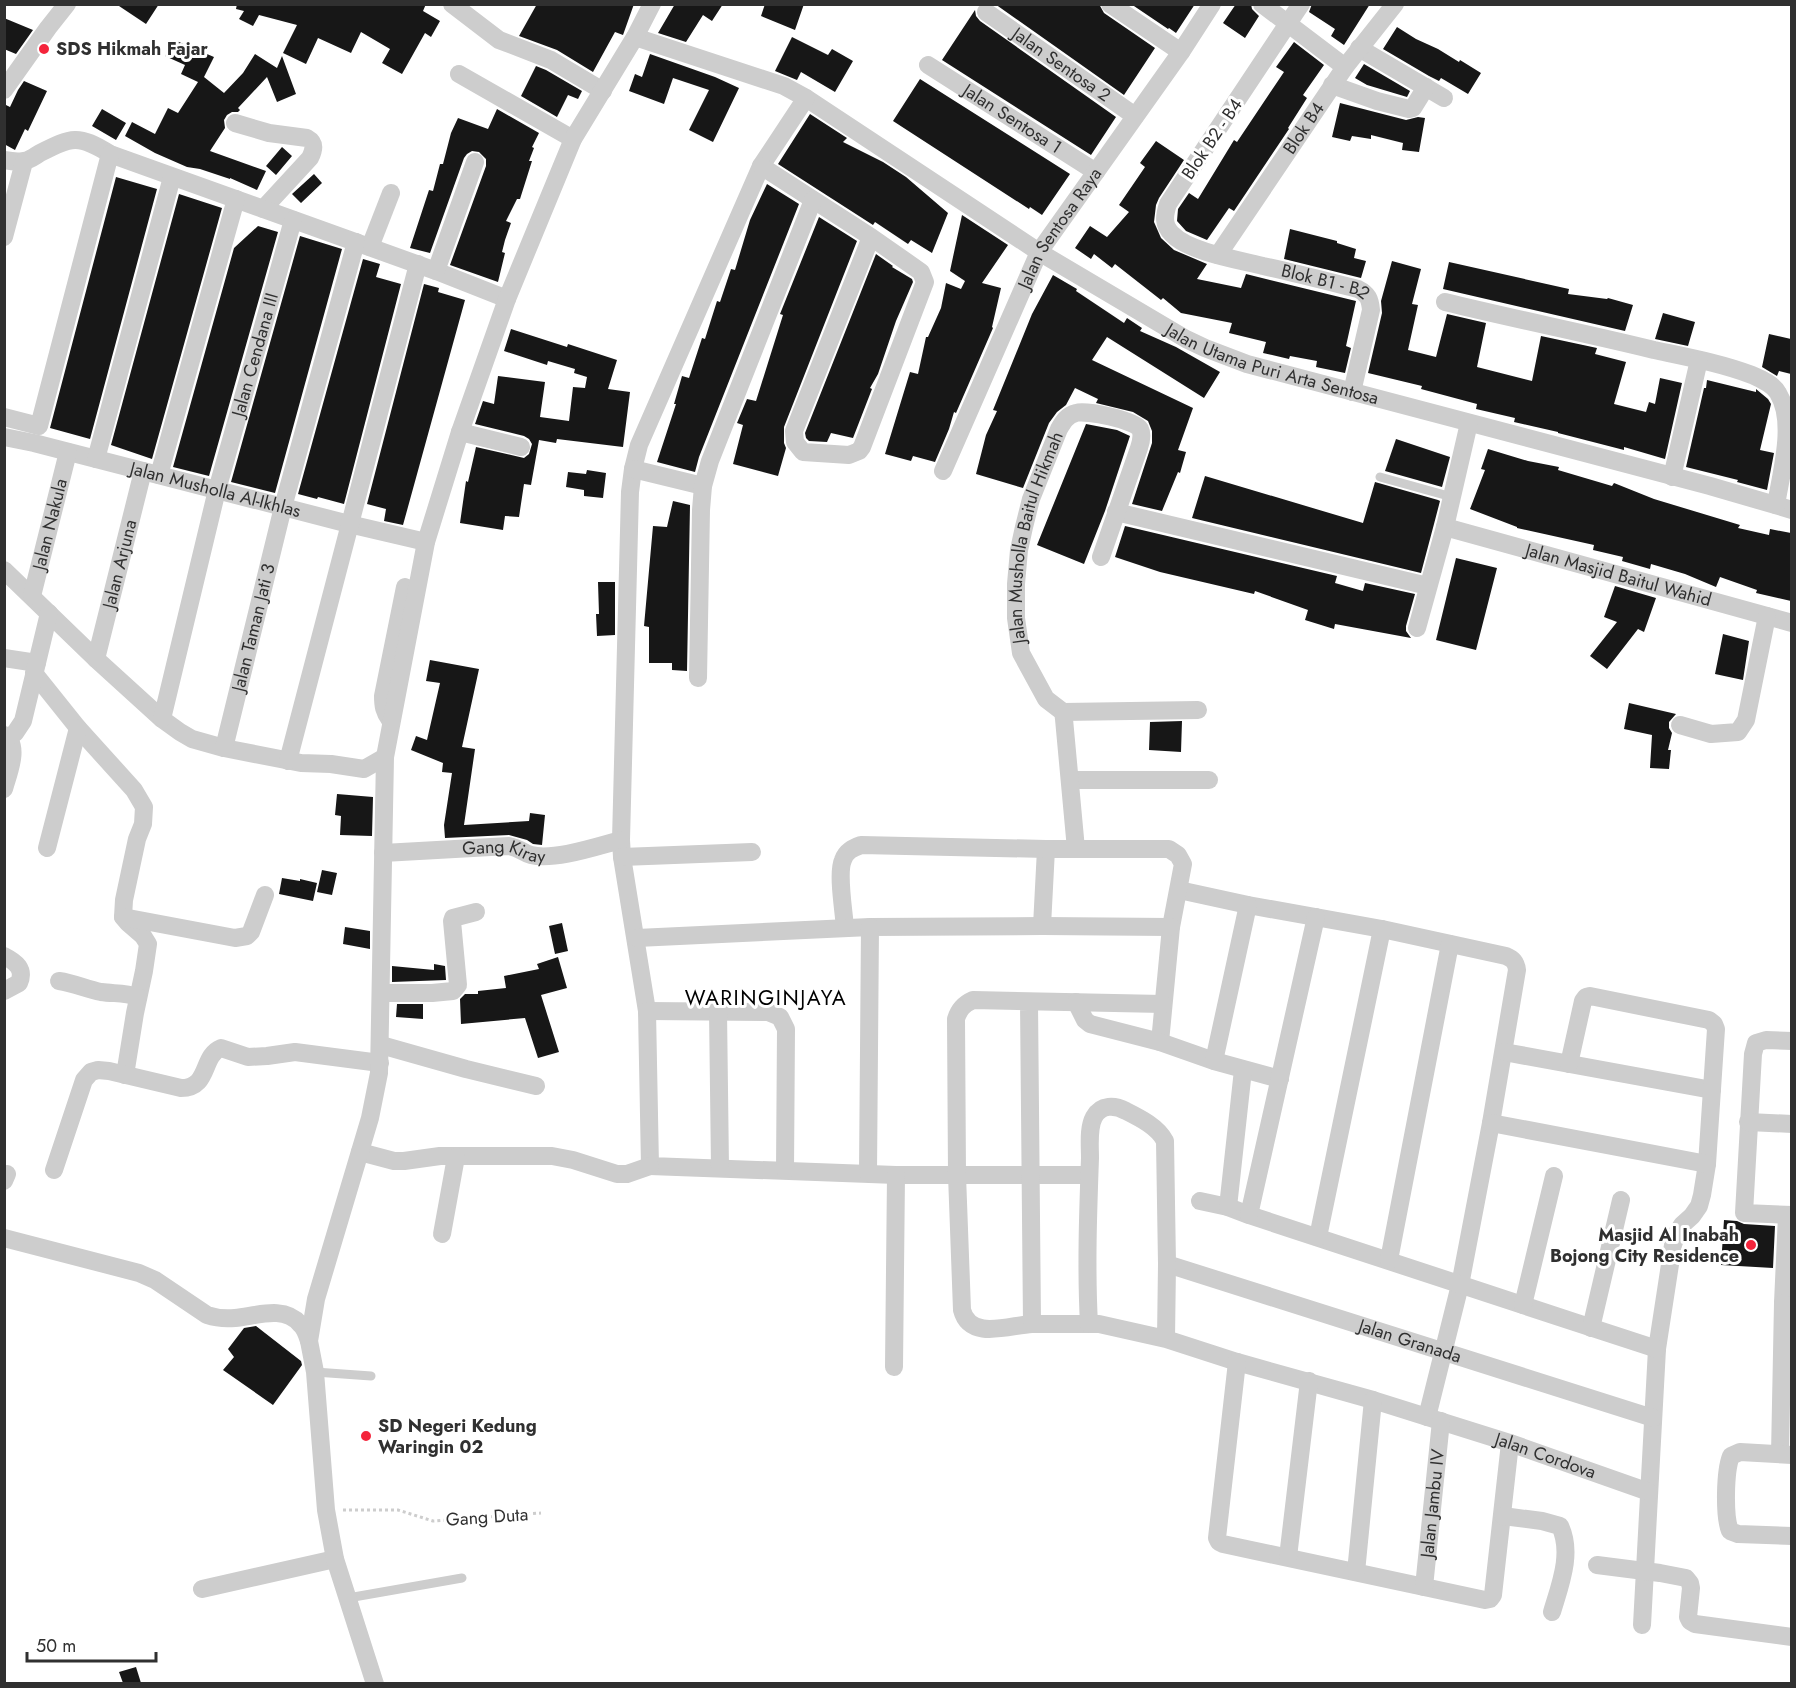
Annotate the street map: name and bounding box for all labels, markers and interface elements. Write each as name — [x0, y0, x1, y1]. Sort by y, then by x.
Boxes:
street label: Jalan Sentosa 2 — [1005, 20, 1116, 108]
place label: SDS Hikmah Fajar — [56, 36, 208, 62]
marker: SDS Hikmah Fajar — [37, 42, 51, 56]
street label: Jalan Sentosa 1 — [956, 76, 1067, 160]
street label: Blok B2 - B4 — [1175, 93, 1249, 185]
street label: Blok B4 — [1277, 97, 1331, 159]
street label: Jalan Sentosa Raya — [1011, 162, 1108, 295]
street label: Blok B1 - B2 — [1279, 258, 1376, 306]
street label: Jalan Cendana III — [225, 290, 285, 422]
street label: Jalan Utama Puri Arta Sentosa — [1159, 316, 1382, 411]
street label: Jalan Musholla Baitul Hikmah — [1003, 428, 1070, 647]
street label: Jalan Musholla Al-Ikhlas — [125, 455, 304, 524]
street label: Jalan Nakula — [26, 476, 74, 575]
street label: Jalan Arjuna — [96, 517, 143, 613]
street label: Jalan Masjid Baitul Wahid — [1521, 536, 1714, 613]
street label: Jalan Taman Jati 3 — [225, 561, 282, 696]
street label: Gang Kiray — [462, 833, 546, 869]
district label: WARINGINJAYA — [685, 983, 847, 1013]
place label: Masjid Al Inabah Bojong City Residence — [1550, 1222, 1739, 1269]
marker: Masjid Al Inabah Bojong City Residence — [1744, 1238, 1758, 1252]
street label: Jalan Granada — [1353, 1312, 1465, 1370]
place label: SD Negeri Kedung Waringin 02 — [378, 1413, 537, 1460]
street label: Jalan Cordova — [1490, 1425, 1600, 1485]
marker: SD Negeri Kedung Waringin 02 — [359, 1429, 373, 1443]
street label: Jalan Jambu IV — [1414, 1448, 1451, 1561]
street label: Gang Duta — [445, 1501, 529, 1533]
scale bar — [27, 1625, 156, 1663]
text: 50 m — [36, 1633, 76, 1659]

